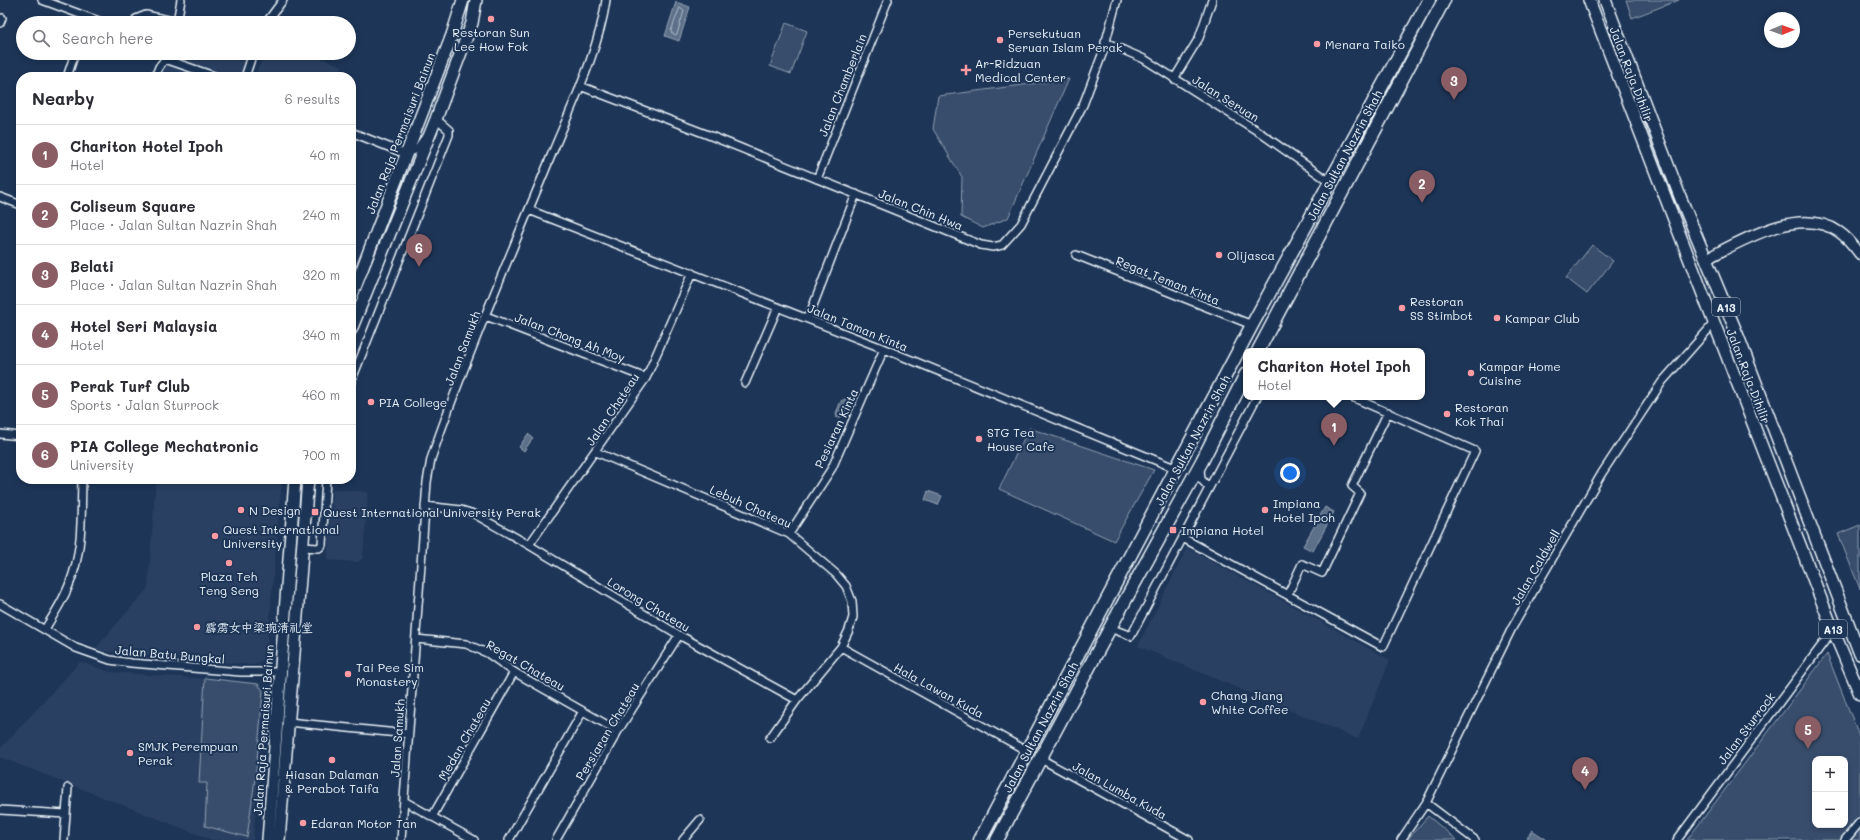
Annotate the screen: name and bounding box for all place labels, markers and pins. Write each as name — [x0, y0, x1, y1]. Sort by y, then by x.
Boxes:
marker: Restoran Sun Lee How Fok — [486, 14, 496, 24]
place label: Restoran Sun Lee How Fok — [452, 24, 530, 54]
place label: Persekutuan Seruan Islam Perak — [1008, 25, 1122, 55]
marker: Persekutuan Seruan Islam Perak — [995, 35, 1005, 45]
place label: Menara Taiko — [1325, 36, 1405, 52]
marker: Menara Taiko — [1312, 39, 1322, 49]
place label: Ar-Ridzuan Medical Center — [975, 55, 1066, 85]
marker: Ar-Ridzuan Medical Center — [960, 64, 972, 76]
pin: 3 — [1441, 67, 1467, 100]
pin: 2 — [1409, 170, 1435, 203]
pin: 6 — [406, 234, 432, 267]
place label: Olijasca — [1227, 247, 1275, 263]
marker: Olijasca — [1214, 250, 1224, 260]
place label: Restoran SS Stimbot — [1410, 293, 1473, 323]
marker: Restoran SS Stimbot — [1397, 303, 1407, 313]
place label: Kampar Club — [1505, 310, 1580, 326]
marker: Kampar Club — [1492, 313, 1502, 323]
place label: Kampar Home Cuisine — [1479, 358, 1561, 388]
marker: Kampar Home Cuisine — [1466, 368, 1476, 378]
place label: PIA College — [379, 394, 447, 410]
marker: PIA College — [366, 397, 376, 407]
place label: Restoran Kok Thai — [1455, 399, 1509, 429]
marker: Restoran Kok Thai — [1442, 409, 1452, 419]
pin: 1 — [1321, 413, 1347, 446]
place label: STG Tea House Cafe — [987, 424, 1054, 454]
marker: STG Tea House Cafe — [974, 434, 984, 444]
place label: Impiana Hotel Ipoh — [1273, 495, 1335, 525]
place label: N Design — [249, 502, 300, 518]
place label: Quest International University Perak — [323, 504, 541, 520]
marker: N Design — [236, 505, 246, 515]
marker: Impiana Hotel Ipoh — [1260, 505, 1270, 515]
marker: Quest International University Perak — [310, 507, 320, 517]
place label: Quest International University — [223, 521, 339, 551]
place label: Impiana Hotel — [1181, 522, 1264, 538]
marker: Impiana Hotel — [1168, 525, 1178, 535]
marker: Quest International University — [210, 531, 220, 541]
marker: Plaza Teh Teng Seng — [224, 558, 234, 568]
place label: Plaza Teh Teng Seng — [199, 568, 259, 598]
place label: 霹雳女中梁琬清礼堂 — [205, 619, 313, 635]
marker: 霹雳女中梁琬清礼堂 — [192, 622, 202, 632]
place label: Tai Pee Sim Monastery — [356, 659, 424, 689]
marker: Tai Pee Sim Monastery — [343, 669, 353, 679]
place label: Chang Jiang White Coffee — [1211, 687, 1288, 717]
marker: Chang Jiang White Coffee — [1198, 697, 1208, 707]
pin: 5 — [1795, 716, 1821, 749]
place label: SMJK Perempuan Perak — [138, 738, 238, 768]
marker: SMJK Perempuan Perak — [125, 748, 135, 758]
marker: Hiasan Dalaman & Perabot Taifa — [327, 755, 337, 765]
pin: 4 — [1572, 757, 1598, 790]
place label: Hiasan Dalaman & Perabot Taifa — [285, 766, 379, 796]
place label: Edaran Motor Tan — [311, 815, 417, 831]
marker: Edaran Motor Tan — [298, 818, 308, 828]

